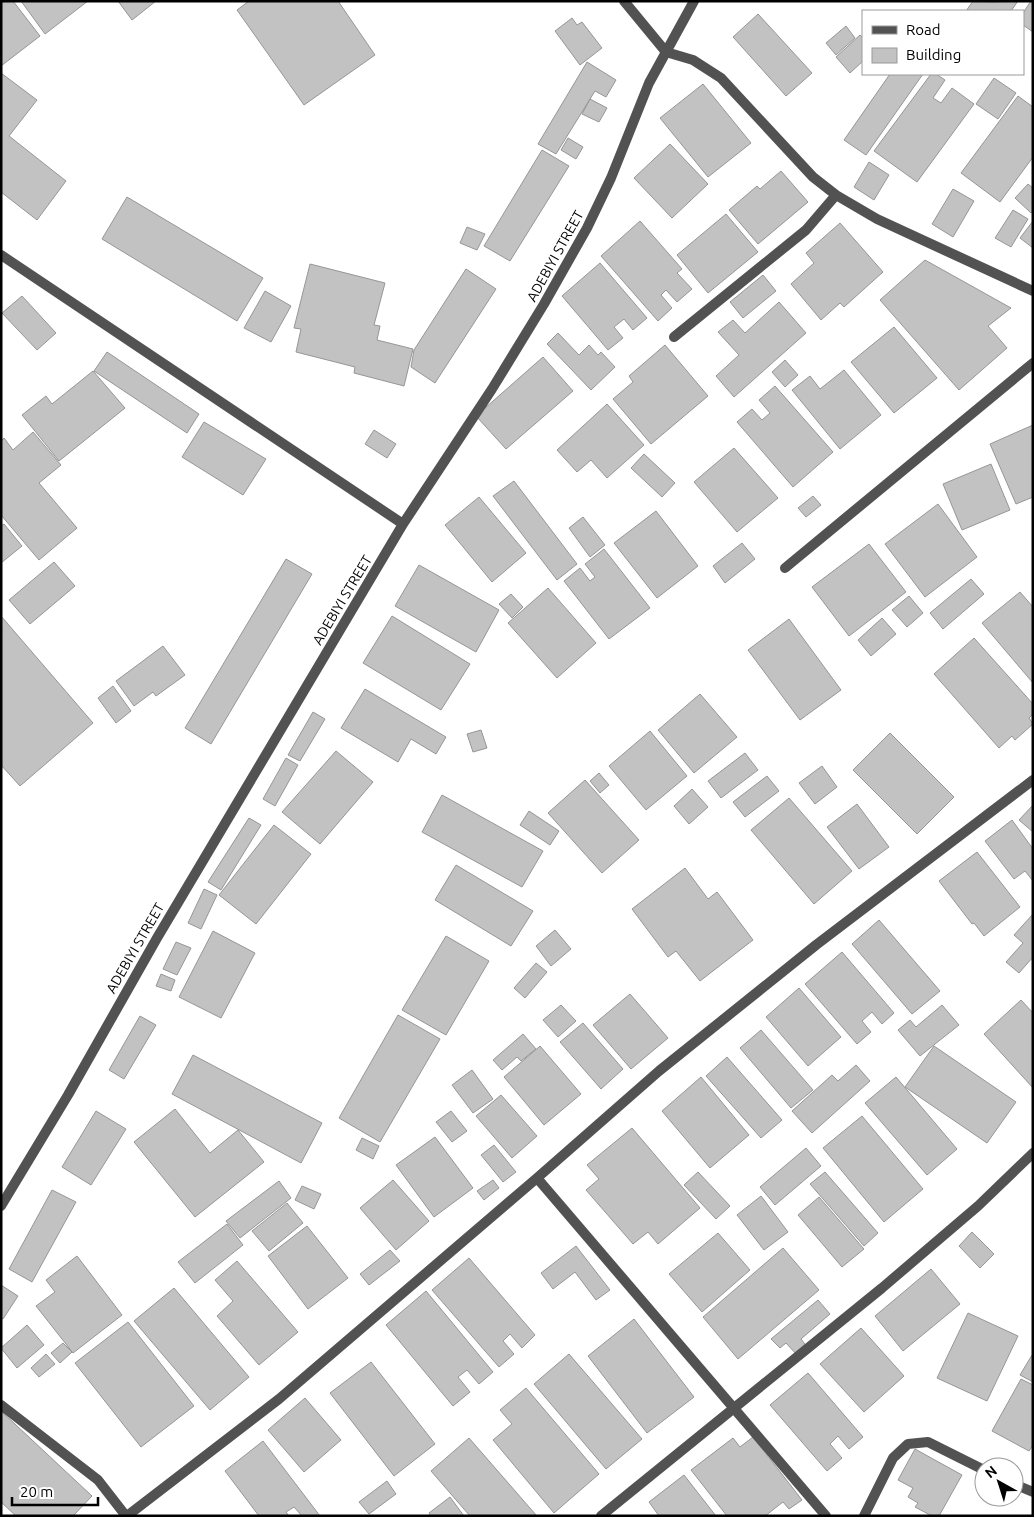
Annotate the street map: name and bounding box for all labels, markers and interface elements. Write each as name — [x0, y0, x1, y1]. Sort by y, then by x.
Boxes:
legend — [862, 10, 1024, 75]
text: Road — [906, 21, 941, 38]
text: Building — [906, 46, 961, 63]
street label: ADEBIYI STREET — [523, 208, 587, 304]
street label: ADEBIYI STREET — [309, 552, 375, 648]
street label: ADEBIYI STREET — [103, 900, 167, 996]
north arrow — [974, 1457, 1024, 1507]
text: N — [982, 1462, 1000, 1481]
scale bar — [12, 1474, 99, 1506]
text: 20 m — [20, 1483, 53, 1500]

